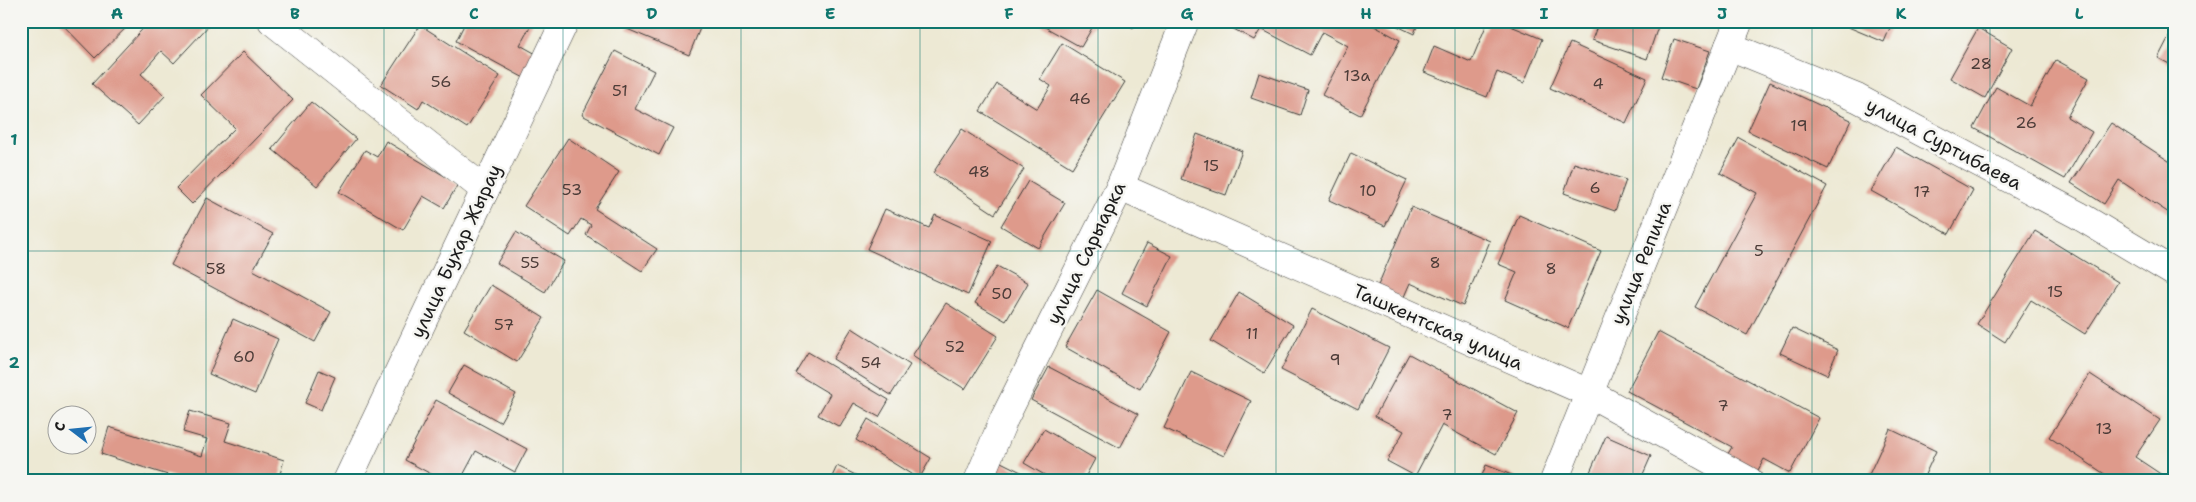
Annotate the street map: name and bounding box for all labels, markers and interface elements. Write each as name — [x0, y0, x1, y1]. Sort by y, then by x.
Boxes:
text: A — [111, 3, 123, 24]
text: B — [290, 3, 300, 24]
text: C — [469, 3, 479, 24]
text: D — [646, 3, 658, 24]
text: E — [825, 3, 835, 24]
text: F — [1004, 3, 1014, 24]
text: G — [1181, 3, 1194, 24]
text: H — [1360, 3, 1372, 24]
text: I — [1540, 3, 1549, 24]
text: J — [1717, 3, 1727, 24]
text: K — [1896, 3, 1907, 24]
text: L — [2075, 3, 2084, 24]
house number: 28 — [1970, 53, 1992, 74]
house number: 13а — [1343, 65, 1371, 86]
house number: 56 — [431, 71, 451, 92]
house number: 4 — [1592, 73, 1604, 94]
house number: 51 — [612, 80, 628, 101]
house number: 46 — [1069, 88, 1091, 109]
street label: улица Суртибаева — [1862, 92, 2026, 196]
house number: 26 — [2015, 112, 2037, 133]
house number: 19 — [1790, 115, 1808, 136]
text: 1 — [10, 129, 18, 150]
house number: 15 — [1203, 155, 1219, 176]
street label: улица Бухар Жырау — [405, 160, 507, 342]
house number: 48 — [968, 161, 990, 182]
street label: улица Сарыарка — [1041, 177, 1131, 328]
house number: 6 — [1589, 177, 1601, 198]
house number: 53 — [562, 179, 582, 200]
house number: 10 — [1359, 180, 1377, 201]
house number: 17 — [1913, 181, 1931, 202]
street label: улица Репина — [1605, 198, 1677, 328]
house number: 5 — [1754, 240, 1764, 261]
house number: 55 — [520, 252, 540, 273]
house number: 8 — [1429, 252, 1441, 273]
house number: 58 — [206, 258, 226, 279]
house number: 8 — [1545, 258, 1557, 279]
street label: Ташкентская улица — [1349, 278, 1527, 376]
house number: 15 — [2047, 281, 2063, 302]
house number: 50 — [992, 283, 1012, 304]
house number: 57 — [494, 314, 514, 335]
house number: 11 — [1246, 323, 1258, 344]
house number: 52 — [945, 336, 965, 357]
house number: 60 — [233, 346, 255, 367]
house number: 9 — [1329, 349, 1341, 370]
text: 2 — [8, 352, 20, 373]
house number: 54 — [861, 352, 881, 373]
house number: 7 — [1717, 395, 1729, 416]
north arrow — [48, 404, 98, 454]
house number: 7 — [1441, 404, 1453, 425]
house number: 13 — [2095, 418, 2113, 439]
text: С — [50, 420, 69, 433]

